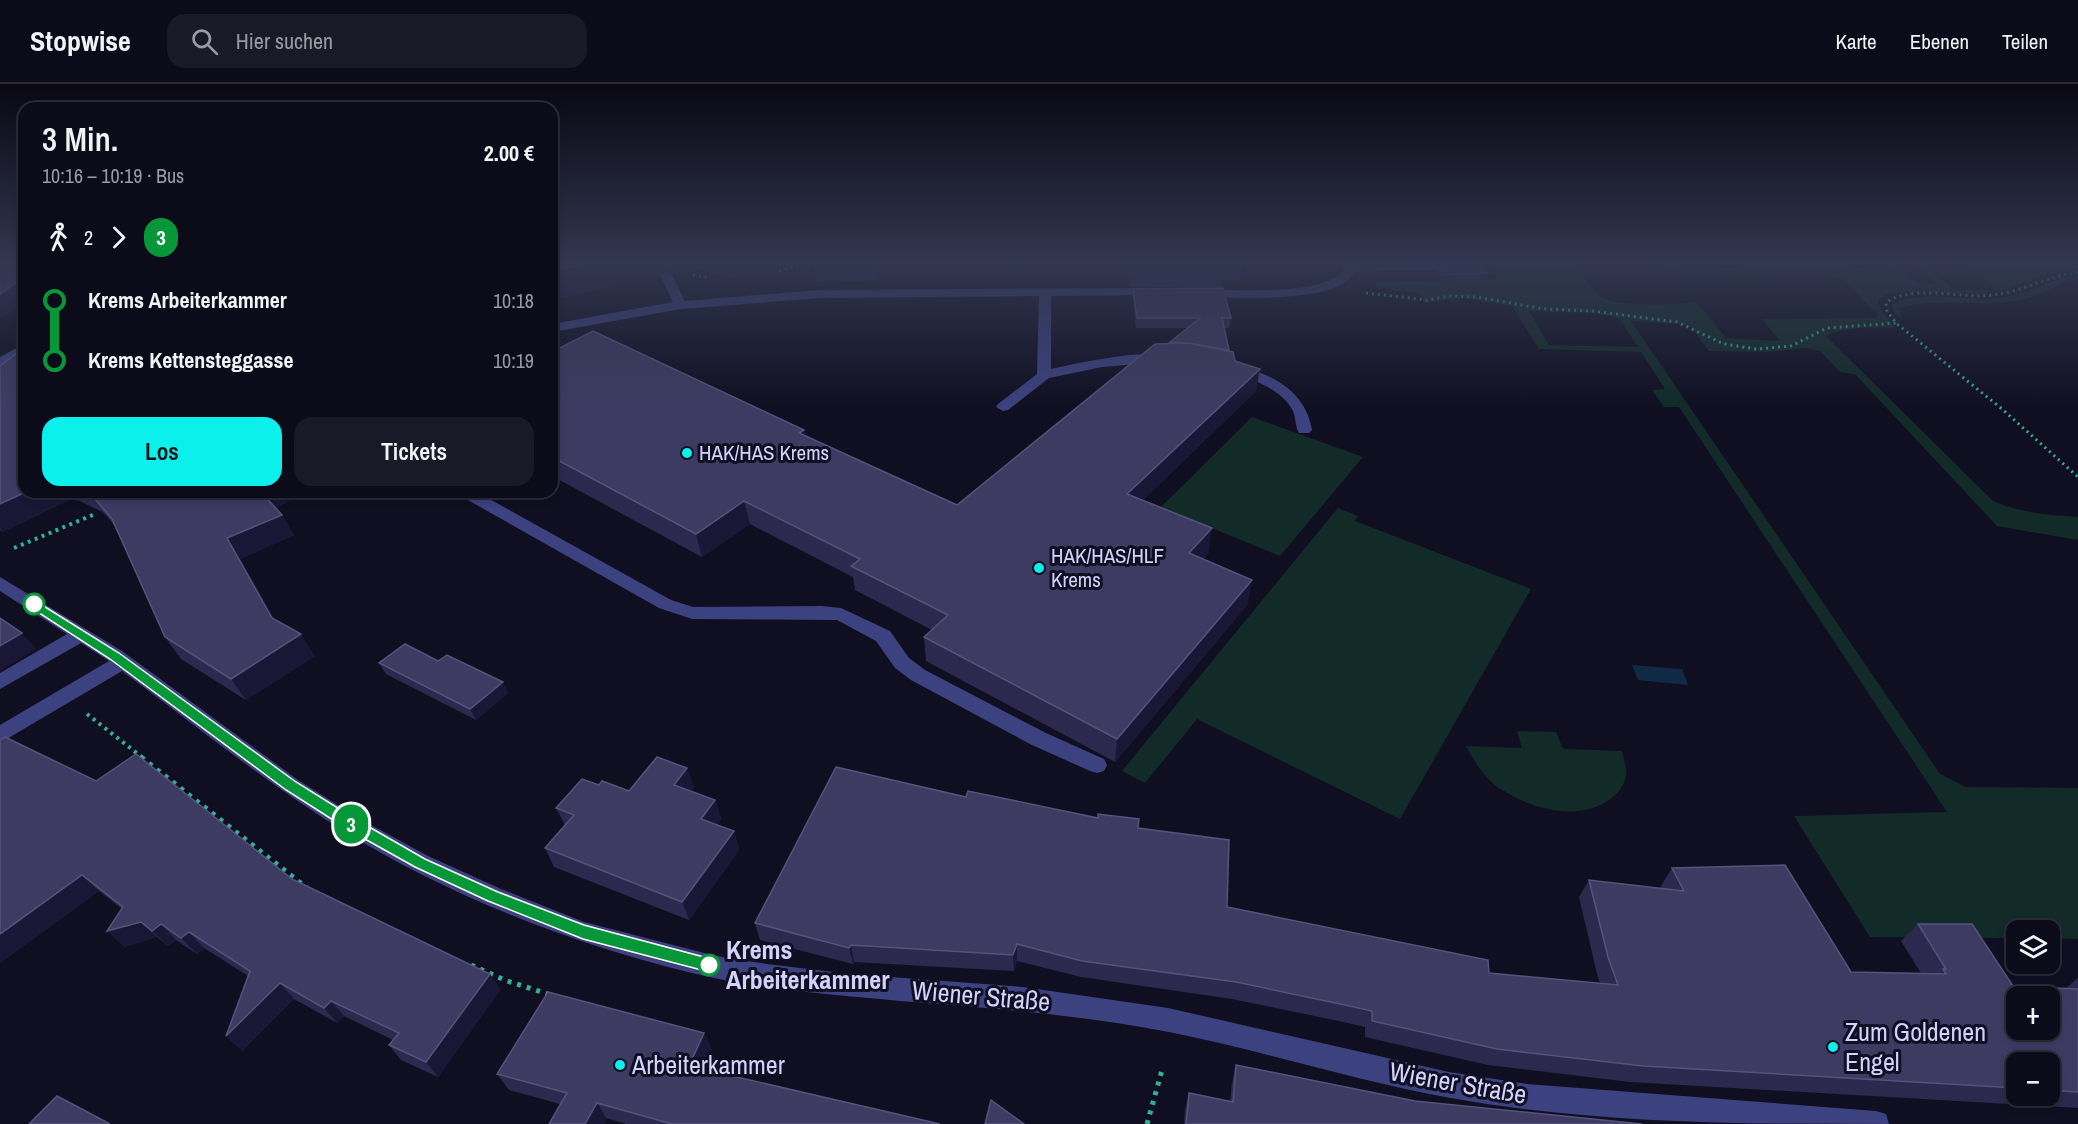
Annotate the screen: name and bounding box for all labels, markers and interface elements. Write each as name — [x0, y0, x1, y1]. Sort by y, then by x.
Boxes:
search box — [167, 14, 587, 68]
text: Stopwise — [30, 22, 131, 60]
icon: search — [188, 25, 221, 58]
text: Hier suchen — [236, 26, 333, 56]
text: Karte — [1836, 27, 1877, 56]
text: Ebenen — [1910, 27, 1969, 56]
text: Teilen — [2002, 27, 2048, 56]
text: 3 Min. — [42, 117, 118, 161]
text: 2.00 € — [484, 138, 534, 168]
text: 10:16 – 10:19 · Bus — [42, 162, 184, 189]
icon: walk — [42, 221, 75, 254]
icon: forward — [102, 221, 135, 254]
text: 3 — [156, 223, 166, 252]
text: 2 — [84, 224, 93, 251]
text: Krems Arbeiterkammer — [88, 285, 287, 315]
text: 10:18 — [493, 287, 534, 314]
text: Krems Kettensteggasse — [88, 345, 294, 375]
text: 10:19 — [493, 347, 534, 374]
button: Los — [42, 417, 282, 486]
button: Tickets — [294, 417, 534, 486]
place label: HAK/HAS Krems — [699, 438, 829, 467]
marker: HAK/HAS Krems — [680, 446, 694, 460]
place label: HAK/HAS/HLF Krems — [1051, 541, 1164, 594]
marker: HAK/HAS/HLF Krems — [1032, 561, 1046, 575]
unlabelled marker — [23, 593, 45, 615]
line badge: 3 — [332, 804, 370, 844]
text: 3 — [346, 810, 356, 839]
map controls — [2006, 920, 2060, 1106]
button: layers — [2006, 920, 2060, 974]
place label: Krems Arbeiterkammer — [726, 932, 890, 997]
marker: Krems Arbeiterkammer — [698, 954, 720, 976]
street label: Wiener Straße — [910, 972, 1052, 1019]
button: + — [2006, 986, 2060, 1040]
place label: Zum Goldenen Engel — [1845, 1014, 1986, 1079]
marker: Zum Goldenen Engel — [1826, 1040, 1840, 1054]
place label: Arbeiterkammer — [631, 1047, 785, 1082]
button: − — [2006, 1052, 2060, 1106]
street label: Wiener Straße — [1387, 1053, 1529, 1112]
marker: Arbeiterkammer — [613, 1058, 627, 1072]

